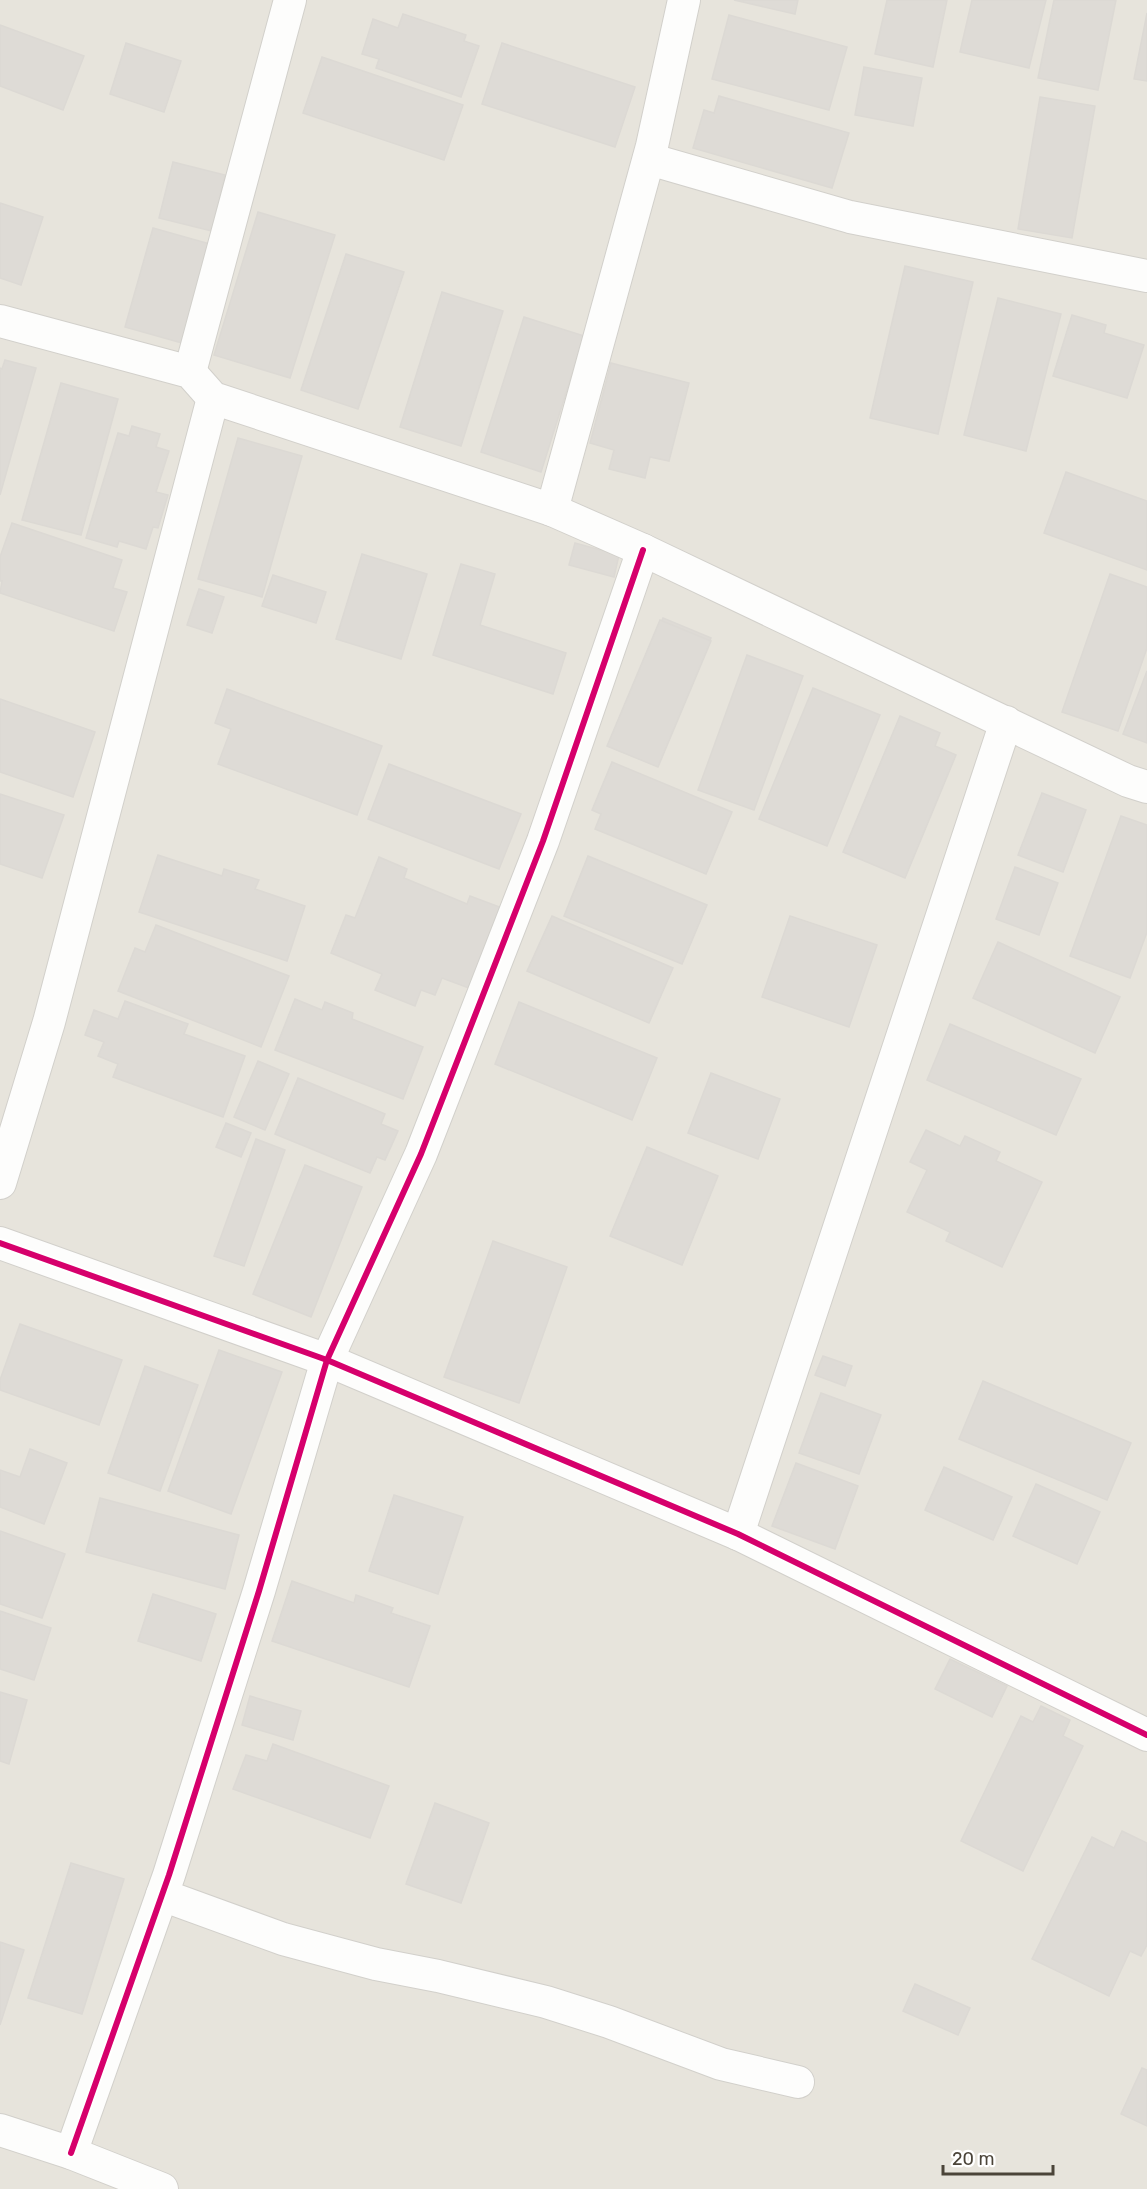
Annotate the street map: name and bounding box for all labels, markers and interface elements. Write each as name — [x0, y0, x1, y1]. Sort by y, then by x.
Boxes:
scale bar — [943, 2138, 1052, 2176]
text: 20 m — [952, 2148, 994, 2170]

